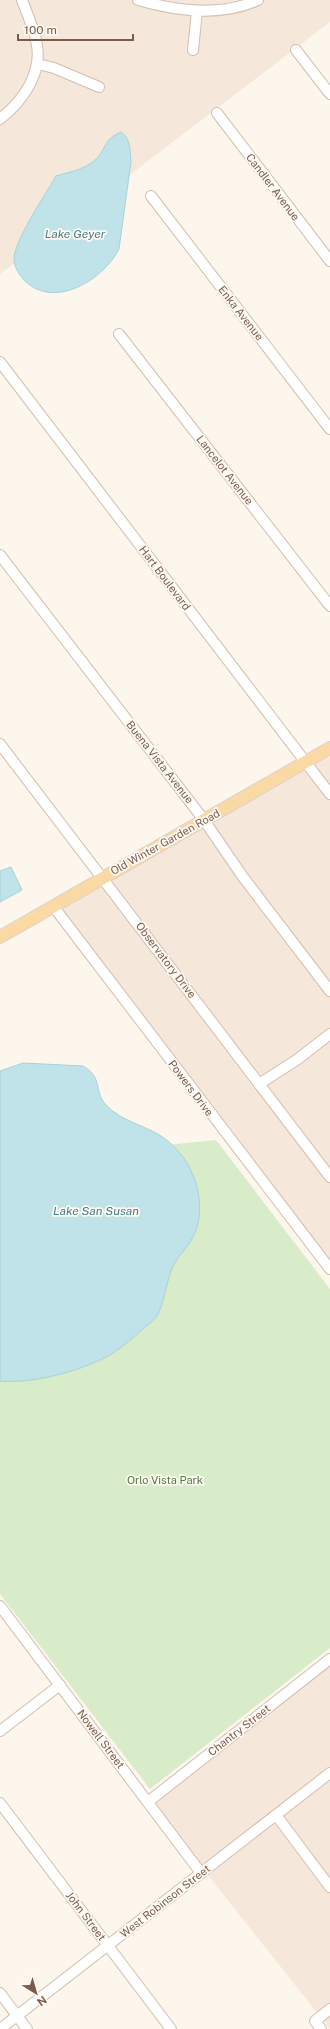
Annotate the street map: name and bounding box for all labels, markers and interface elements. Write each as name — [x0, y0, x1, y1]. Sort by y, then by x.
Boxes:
scale bar — [18, 16, 133, 42]
text: 100 m — [24, 23, 57, 37]
street label: Candler Avenue — [244, 151, 302, 223]
water label: Lake Geyer — [45, 227, 106, 241]
street label: Enka Avenue — [216, 283, 266, 343]
street label: Lancelot Avenue — [194, 433, 256, 507]
street label: Hart Boulevard — [137, 544, 193, 612]
street label: Buena Vista Avenue — [124, 718, 196, 806]
street label: Old Winter Garden Road — [108, 807, 222, 877]
street label: Observatory Drive — [134, 920, 198, 1000]
street label: Powers Drive — [166, 1058, 216, 1118]
water label: Lake San Susan — [53, 1204, 139, 1218]
park label: Orlo Vista Park — [127, 1474, 203, 1486]
street label: Chantry Street — [206, 1702, 272, 1758]
street label: Nowell Street — [75, 1707, 127, 1771]
street label: West Robinson Street — [118, 1862, 212, 1940]
street label: John Street — [64, 1889, 108, 1943]
north arrow — [16, 1973, 56, 2013]
text: N — [35, 1994, 49, 2008]

